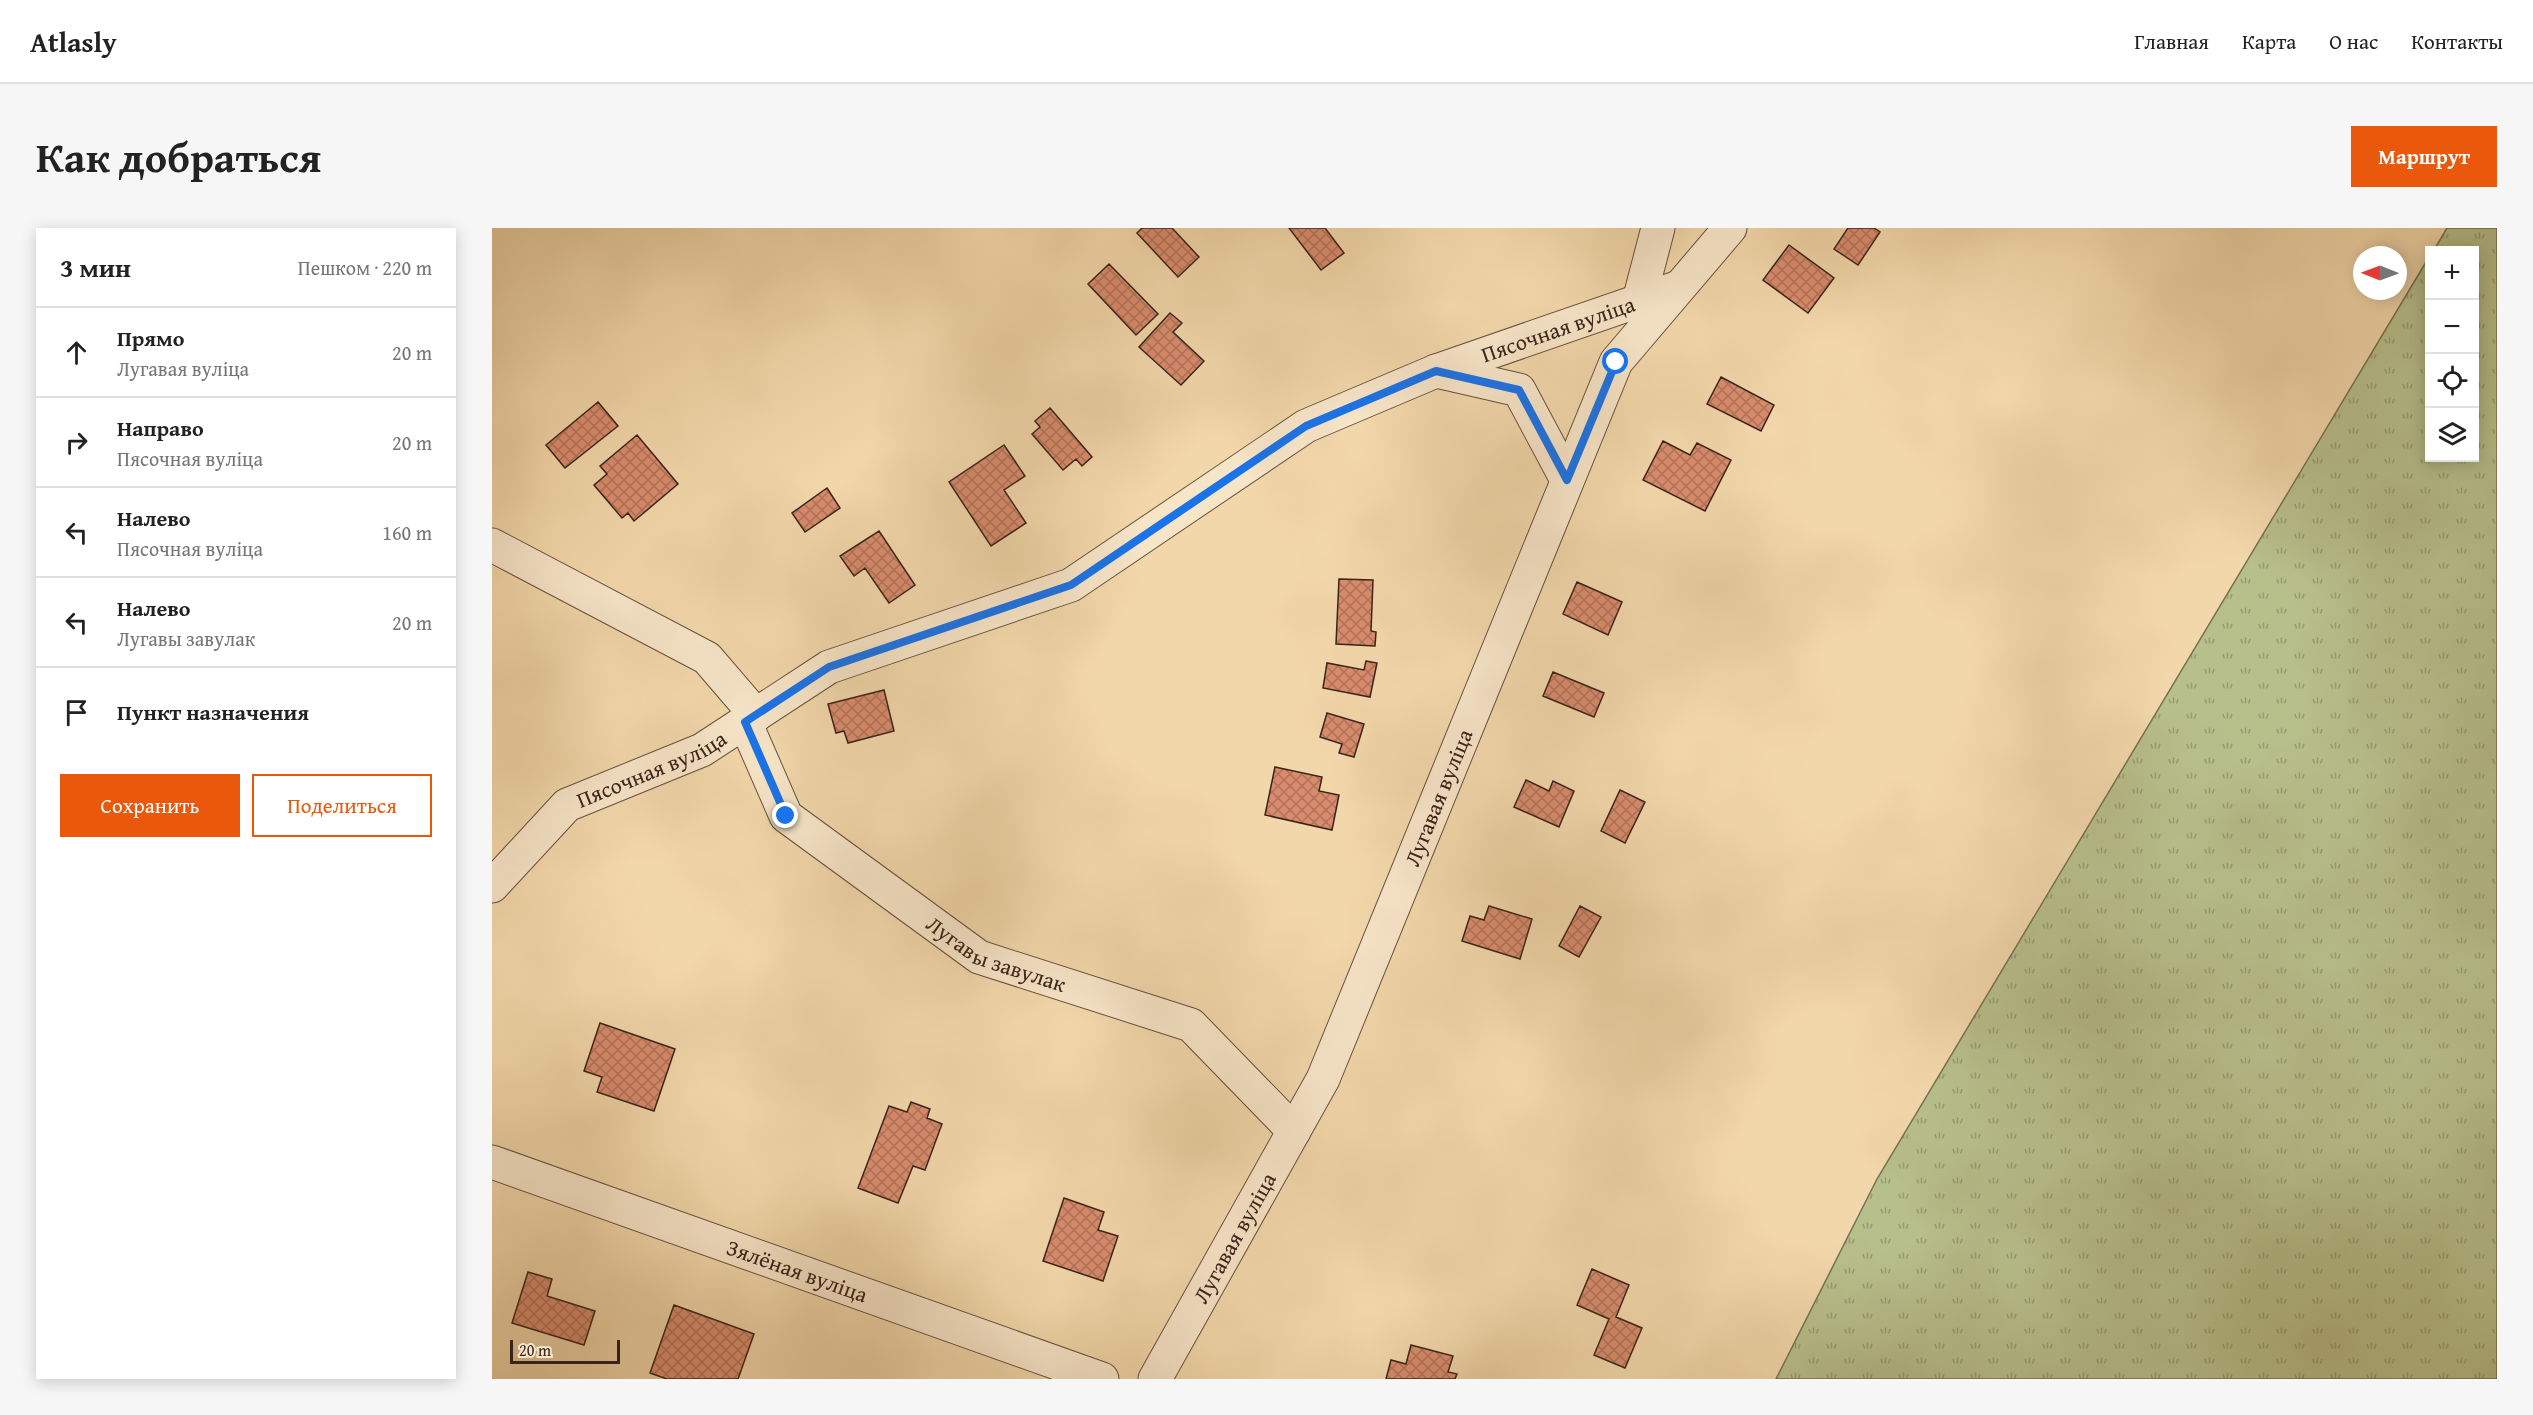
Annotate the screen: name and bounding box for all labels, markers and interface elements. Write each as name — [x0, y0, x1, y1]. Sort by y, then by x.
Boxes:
text: Atlasly — [30, 21, 117, 62]
text: Главная — [2134, 26, 2209, 57]
text: Карта — [2242, 26, 2296, 57]
text: О нас — [2329, 26, 2378, 57]
text: Контакты — [2411, 26, 2503, 57]
text: Как добраться — [36, 126, 321, 187]
button: Маршрут — [2351, 126, 2497, 187]
north arrow — [2353, 246, 2407, 300]
map controls — [2425, 246, 2479, 462]
button: + — [2425, 246, 2479, 300]
text: 3 мин — [60, 248, 131, 287]
text: Пешком · 220 m — [298, 253, 432, 282]
street label: Пясочная вуліца — [1477, 287, 1639, 370]
button: − — [2425, 300, 2479, 354]
text: Прямо — [117, 322, 184, 354]
icon: ahead — [60, 336, 93, 369]
text: 20 m — [392, 338, 432, 367]
route start — [1602, 348, 1628, 374]
text: Лугавая вуліца — [117, 354, 249, 383]
button: locate — [2425, 354, 2479, 408]
button: layers — [2425, 408, 2479, 462]
text: Направо — [117, 412, 204, 444]
icon: right — [60, 426, 93, 459]
text: 20 m — [392, 428, 432, 457]
text: Пясочная вуліца — [117, 444, 263, 473]
text: Налево — [117, 502, 190, 534]
icon: left — [60, 516, 93, 549]
text: 160 m — [382, 518, 432, 547]
text: Пясочная вуліца — [117, 534, 263, 563]
text: Налево — [117, 592, 190, 624]
icon: left — [60, 606, 93, 639]
text: 20 m — [392, 608, 432, 637]
text: Лугавы завулак — [117, 624, 255, 653]
icon: arrive — [60, 696, 93, 729]
text: Пункт назначения — [117, 696, 309, 728]
street label: Пясочная вуліца — [571, 722, 733, 816]
street label: Лугавая вуліца — [1396, 724, 1481, 871]
button: Сохранить — [60, 774, 240, 837]
button: Поделиться — [252, 774, 432, 837]
route end — [772, 802, 798, 828]
street label: Лугавы завулак — [920, 908, 1071, 1000]
street label: Лугавая вуліца — [1185, 1166, 1284, 1309]
street label: Зялёная вуліца — [722, 1231, 873, 1311]
scale bar — [510, 1337, 620, 1364]
text: 20 m — [519, 1338, 551, 1362]

